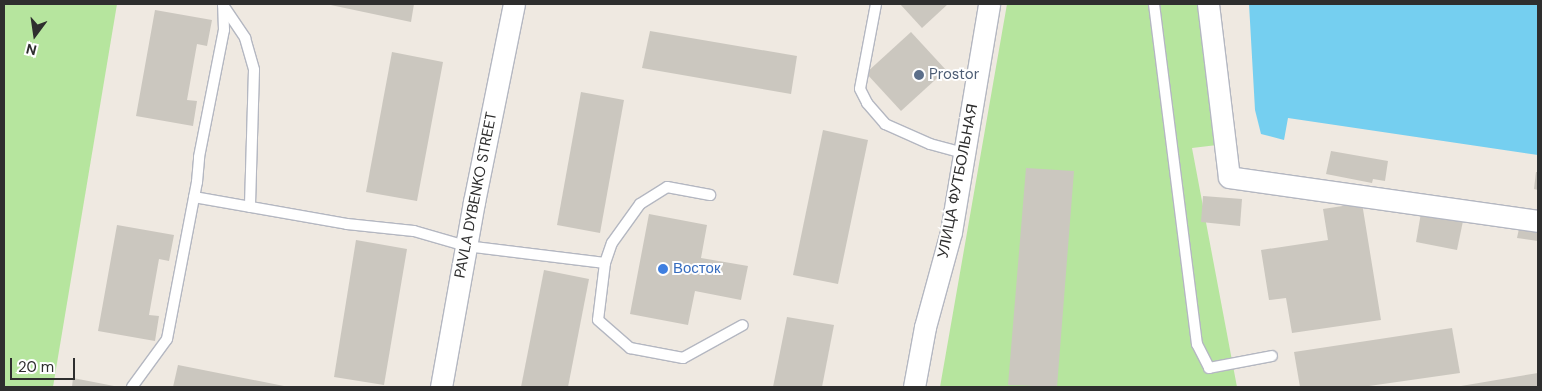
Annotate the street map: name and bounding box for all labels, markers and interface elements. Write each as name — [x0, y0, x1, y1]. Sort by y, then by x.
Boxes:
north arrow — [10, 10, 60, 60]
text: N — [24, 40, 39, 60]
place label: Prostor — [929, 66, 979, 84]
marker: Prostor — [913, 69, 925, 81]
street label: УЛИЦА ФУТБОЛЬНАЯ — [934, 102, 982, 260]
street label: PAVLA DYBENKO STREET — [451, 110, 501, 280]
place label: Восток — [673, 260, 720, 278]
marker: Восток — [657, 263, 669, 275]
scale bar — [12, 348, 78, 380]
text: 20 m — [18, 357, 54, 377]

